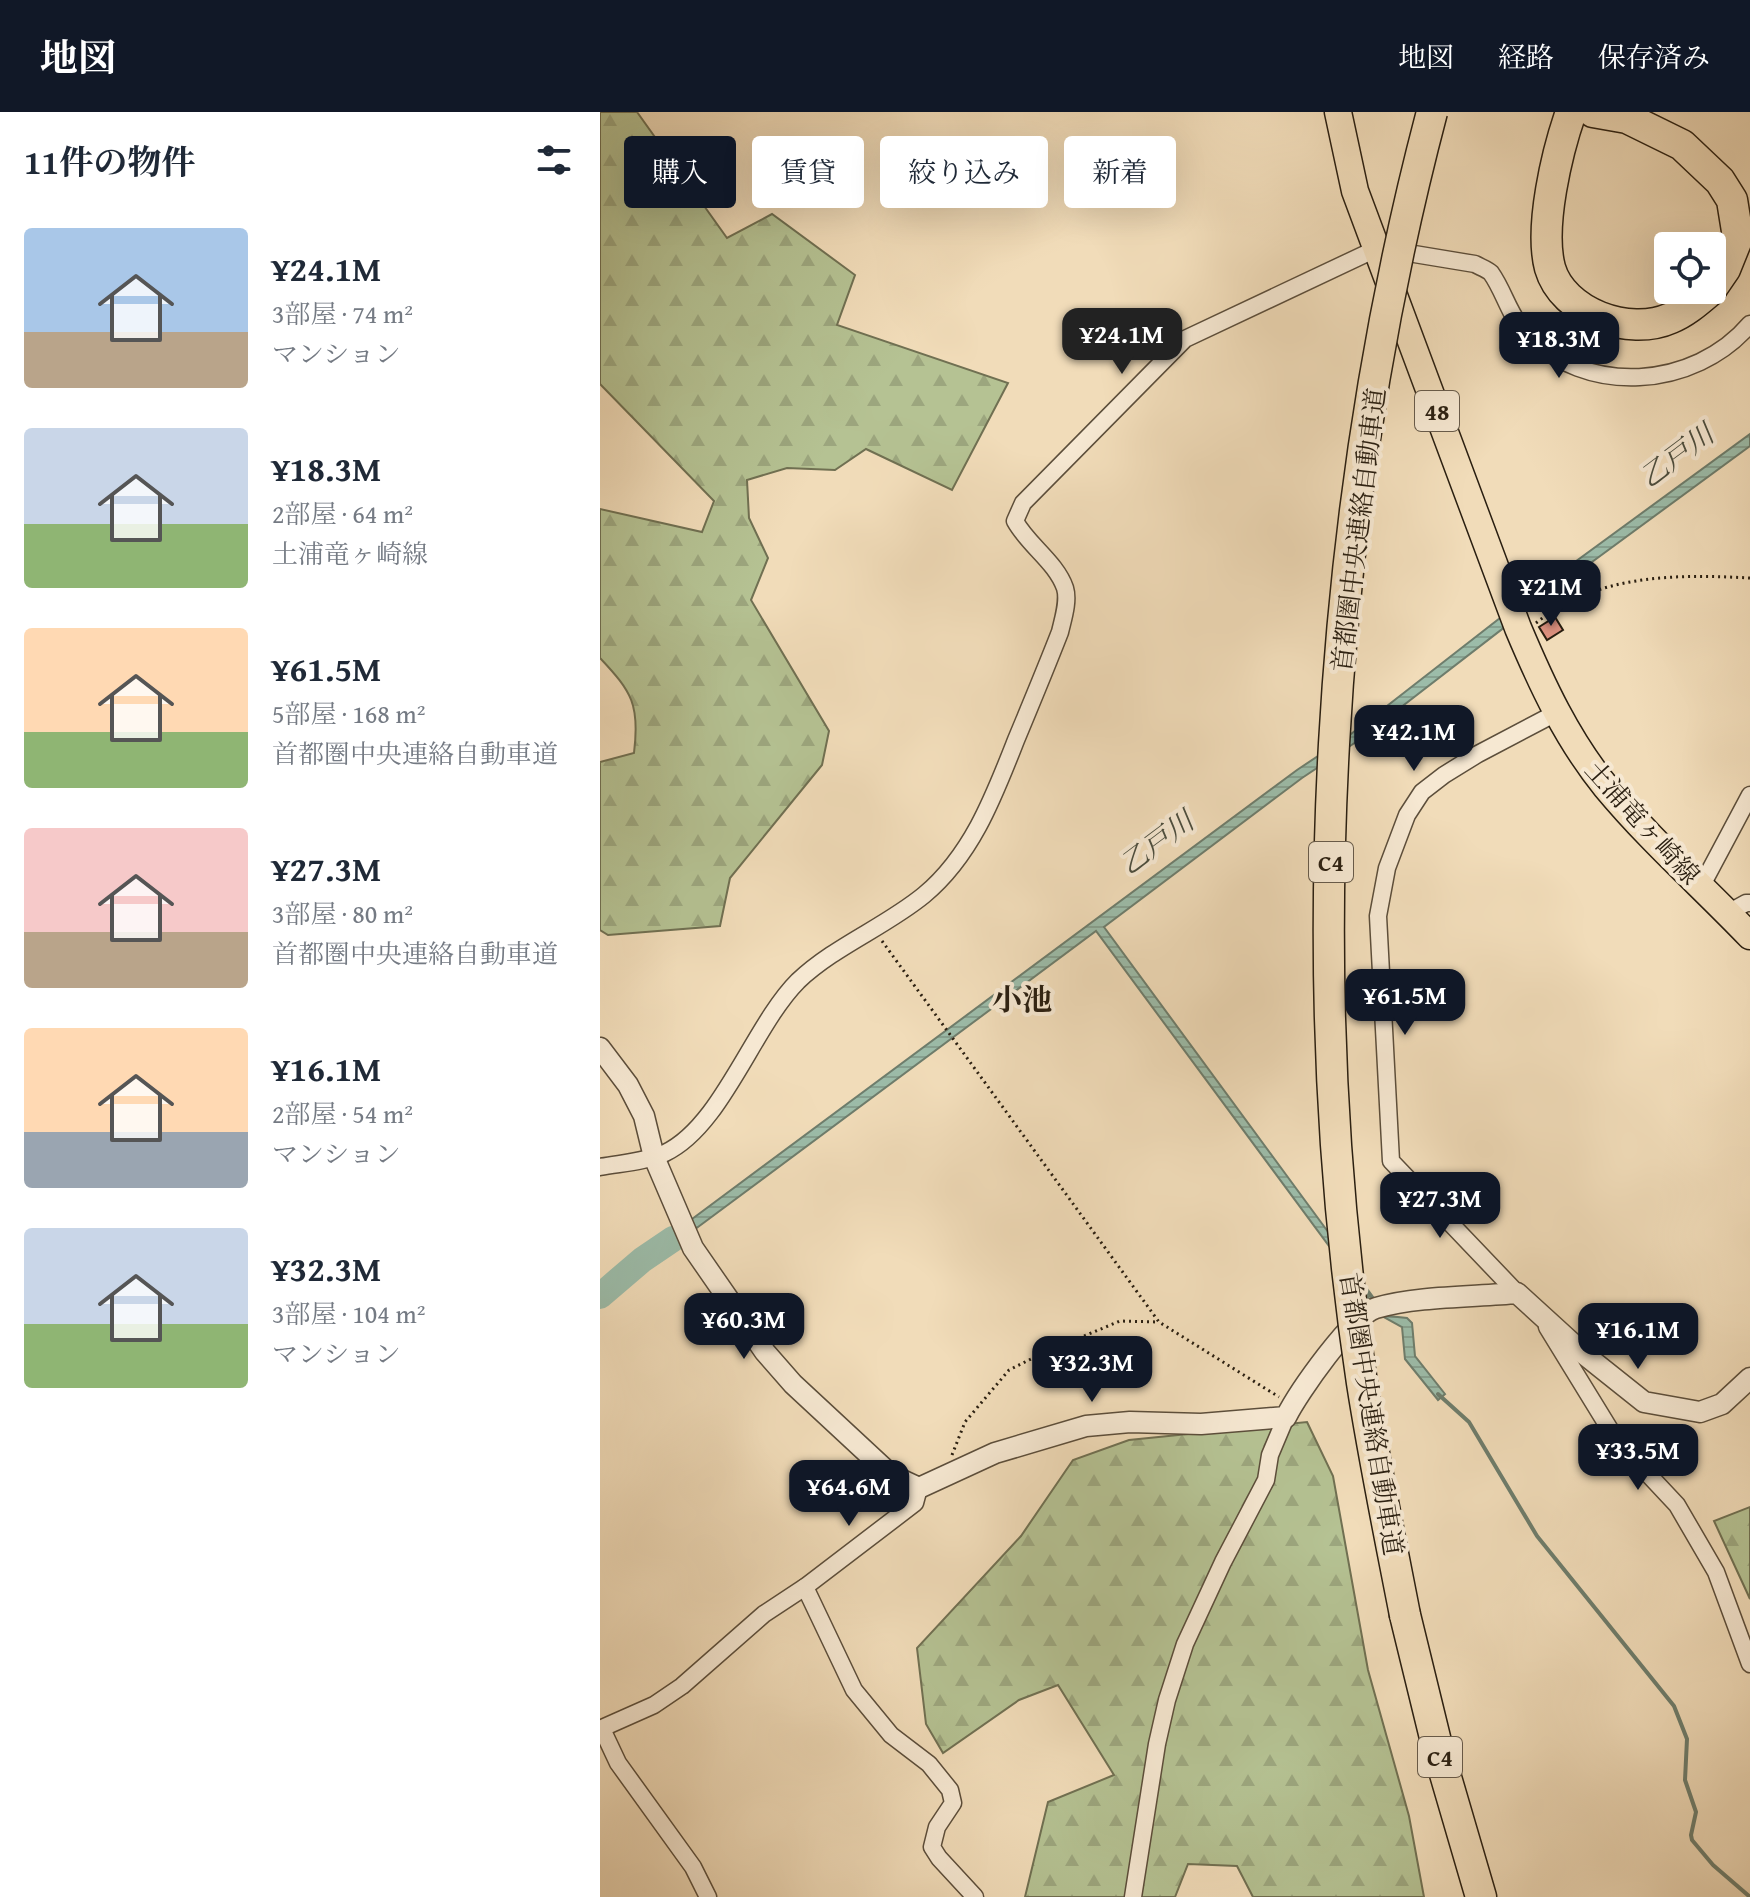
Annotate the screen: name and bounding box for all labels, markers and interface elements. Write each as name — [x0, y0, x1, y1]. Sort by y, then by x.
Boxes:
text: 地図 — [40, 29, 116, 85]
text: 地図 — [1398, 36, 1454, 77]
text: 経路 — [1498, 36, 1554, 77]
text: 保存済み — [1598, 36, 1710, 77]
chip: 購入 — [624, 136, 736, 208]
chip: 賃貸 — [752, 136, 864, 208]
chip: 絞り込み — [880, 136, 1048, 208]
chip: 新着 — [1064, 136, 1176, 208]
text: 11件の物件 — [24, 137, 195, 186]
icon: filters — [532, 138, 576, 182]
map controls — [1654, 232, 1726, 304]
button: locate — [1654, 232, 1726, 304]
text: ¥24.1M — [272, 244, 381, 293]
icon: home — [88, 260, 184, 356]
text: 3部屋 · 74 m² — [272, 294, 413, 333]
pin: ¥24.1M — [1057, 308, 1187, 376]
pin: ¥18.3M — [1494, 312, 1624, 380]
text: ¥24.1M — [1080, 314, 1164, 353]
text: ¥18.3M — [1517, 318, 1601, 357]
text: マンション — [272, 334, 401, 373]
street label: 首都圏中央連絡自動車道 — [1321, 386, 1395, 674]
road number: 48 — [1415, 391, 1459, 431]
water label: 乙戸川 — [1630, 412, 1724, 497]
text: ¥18.3M — [272, 444, 381, 493]
icon: home — [88, 460, 184, 556]
text: 2部屋 · 64 m² — [272, 494, 413, 533]
text: 土浦竜ヶ崎線 — [272, 534, 428, 573]
pin: ¥21M — [1504, 560, 1598, 628]
text: ¥21M — [1520, 566, 1582, 605]
text: ¥61.5M — [272, 644, 381, 693]
icon: home — [88, 660, 184, 756]
text: 5部屋 · 168 m² — [272, 694, 426, 733]
pin: ¥42.1M — [1349, 705, 1479, 773]
text: ¥42.1M — [1372, 711, 1456, 750]
text: 首都圏中央連絡自動車道 — [272, 734, 558, 773]
street label: 土浦竜ヶ崎線 — [1576, 751, 1710, 893]
water label: 乙戸川 — [1110, 799, 1204, 884]
road number: C4 — [1309, 842, 1353, 882]
text: ¥27.3M — [272, 844, 381, 893]
icon: home — [88, 860, 184, 956]
text: 3部屋 · 80 m² — [272, 894, 413, 933]
text: 首都圏中央連絡自動車道 — [272, 934, 558, 973]
pin: ¥61.5M — [1340, 969, 1470, 1037]
text: ¥61.5M — [1363, 975, 1447, 1014]
district label: 小池 — [992, 977, 1052, 1021]
text: ¥16.1M — [272, 1044, 381, 1093]
icon: home — [88, 1060, 184, 1156]
text: 2部屋 · 54 m² — [272, 1094, 413, 1133]
text: マンション — [272, 1134, 401, 1173]
pin: ¥27.3M — [1375, 1172, 1505, 1240]
text: ¥27.3M — [1398, 1178, 1482, 1217]
text: ¥32.3M — [272, 1244, 381, 1293]
icon: home — [88, 1260, 184, 1356]
street label: 首都圏中央連絡自動車道 — [1330, 1270, 1414, 1558]
pin: ¥60.3M — [679, 1293, 809, 1361]
text: 3部屋 · 104 m² — [272, 1294, 426, 1333]
text: ¥60.3M — [702, 1299, 786, 1338]
pin: ¥16.1M — [1573, 1303, 1703, 1371]
text: ¥16.1M — [1596, 1309, 1680, 1348]
text: マンション — [272, 1334, 401, 1373]
pin: ¥32.3M — [1027, 1336, 1157, 1404]
text: ¥32.3M — [1050, 1342, 1134, 1381]
pin: ¥33.5M — [1573, 1424, 1703, 1492]
text: ¥33.5M — [1596, 1430, 1680, 1469]
pin: ¥64.6M — [784, 1460, 914, 1528]
text: ¥64.6M — [807, 1466, 891, 1505]
road number: C4 — [1418, 1737, 1462, 1777]

